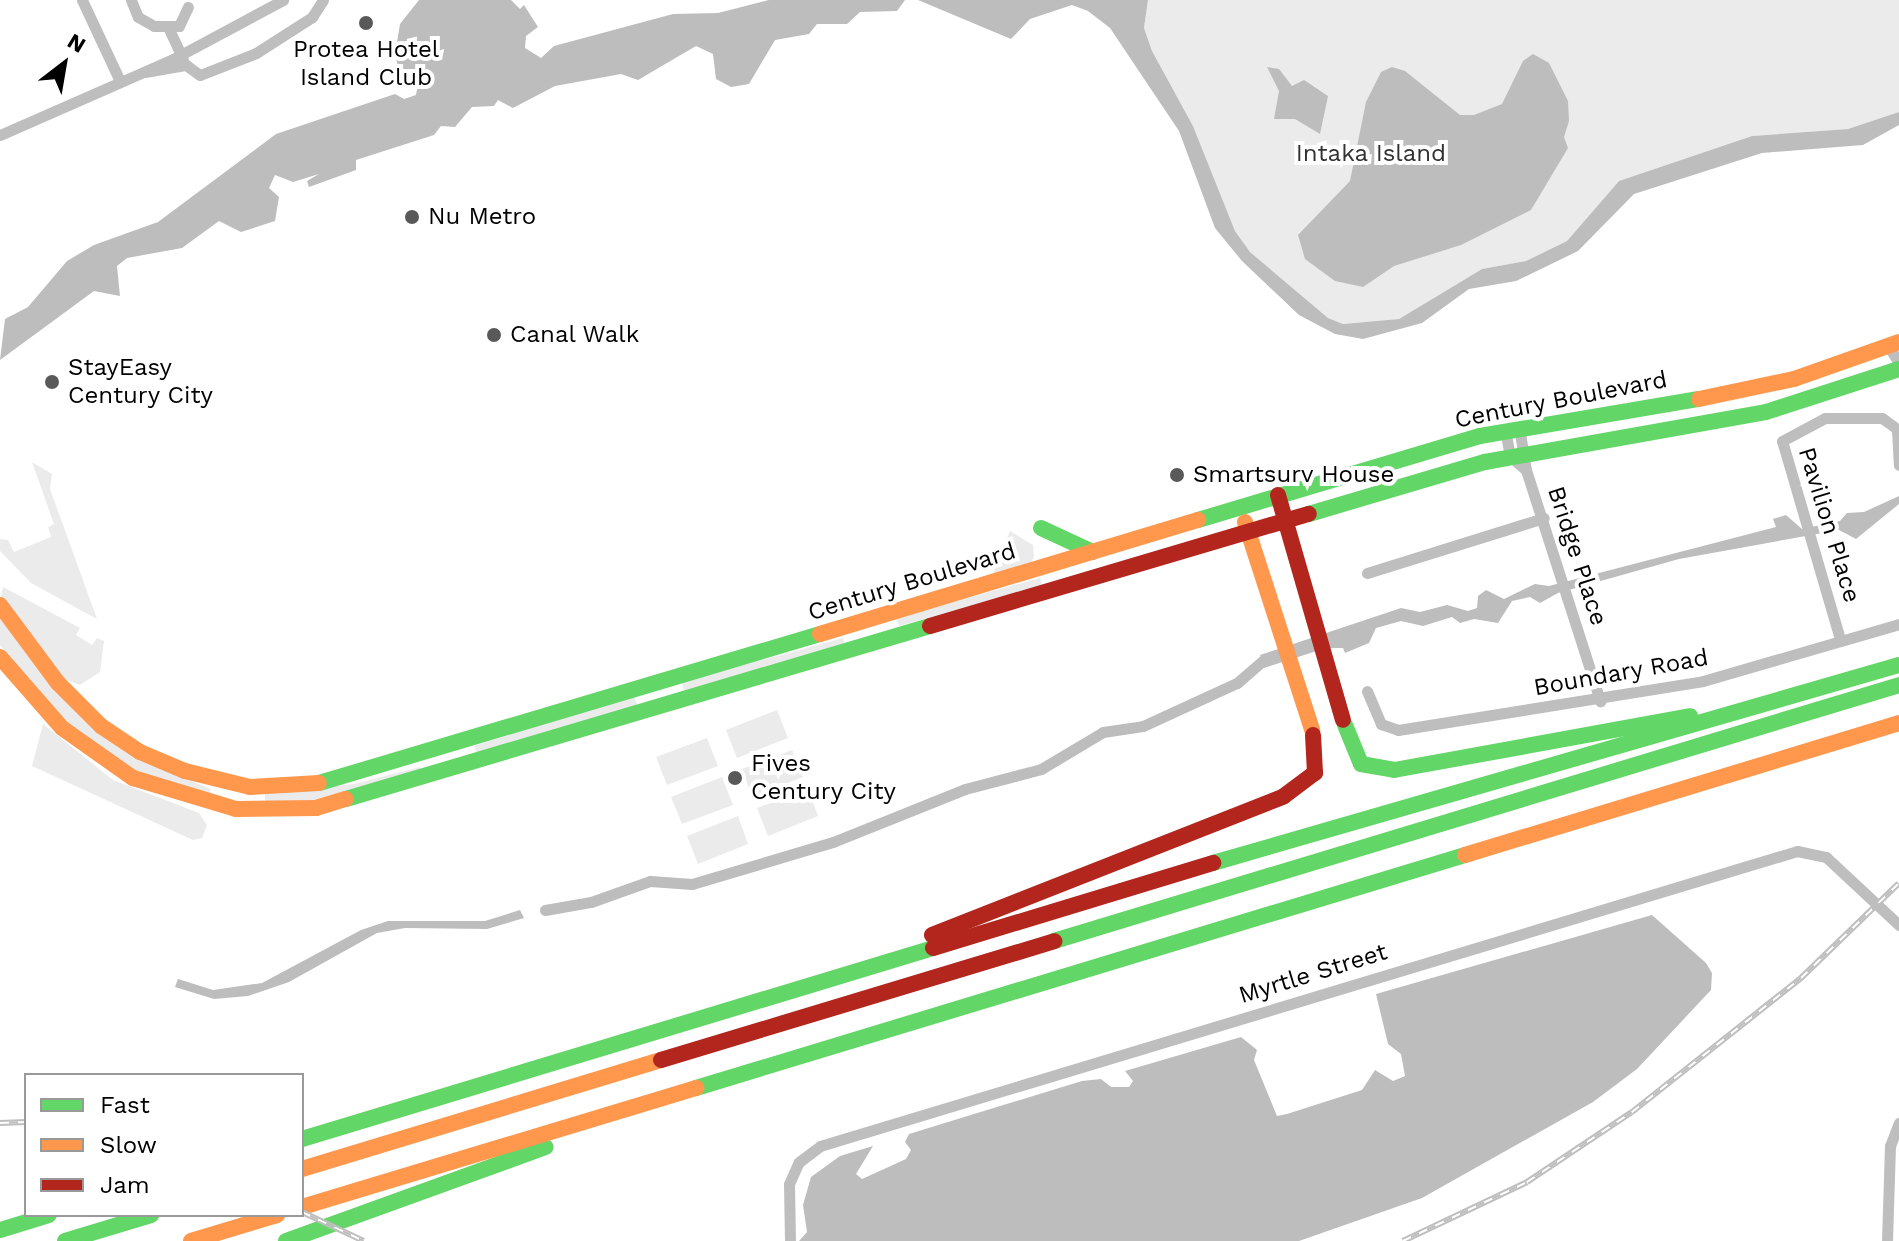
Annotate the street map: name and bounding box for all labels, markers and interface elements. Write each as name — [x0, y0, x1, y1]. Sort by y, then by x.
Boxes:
marker: Protea Hotel Island Club — [357, 14, 375, 32]
north arrow — [24, 24, 104, 104]
text: N — [63, 28, 90, 58]
place label: Protea Hotel Island Club — [293, 36, 439, 92]
park label: Intaka Island — [1296, 140, 1446, 168]
place label: Nu Metro — [428, 203, 536, 231]
marker: Nu Metro — [403, 208, 421, 226]
place label: Canal Walk — [510, 321, 641, 349]
marker: Canal Walk — [485, 326, 503, 344]
place label: StayEasy Century City — [68, 354, 214, 410]
street label: Century Boulevard — [1452, 365, 1670, 435]
marker: StayEasy Century City — [43, 373, 61, 391]
street label: Pavilion Place — [1792, 444, 1866, 606]
place label: Smartsurv House — [1193, 461, 1395, 489]
marker: Smartsurv House — [1168, 466, 1186, 484]
street label: Bridge Place — [1541, 483, 1613, 629]
street label: Century Boulevard — [804, 537, 1020, 627]
street label: Boundary Road — [1531, 643, 1711, 703]
place label: Fives Century City — [751, 750, 897, 806]
marker: Fives Century City — [726, 769, 744, 787]
street label: Myrtle Street — [1235, 938, 1391, 1010]
legend — [24, 1073, 304, 1217]
text: Fast — [100, 1091, 150, 1119]
text: Slow — [100, 1131, 157, 1159]
text: Jam — [100, 1171, 150, 1199]

